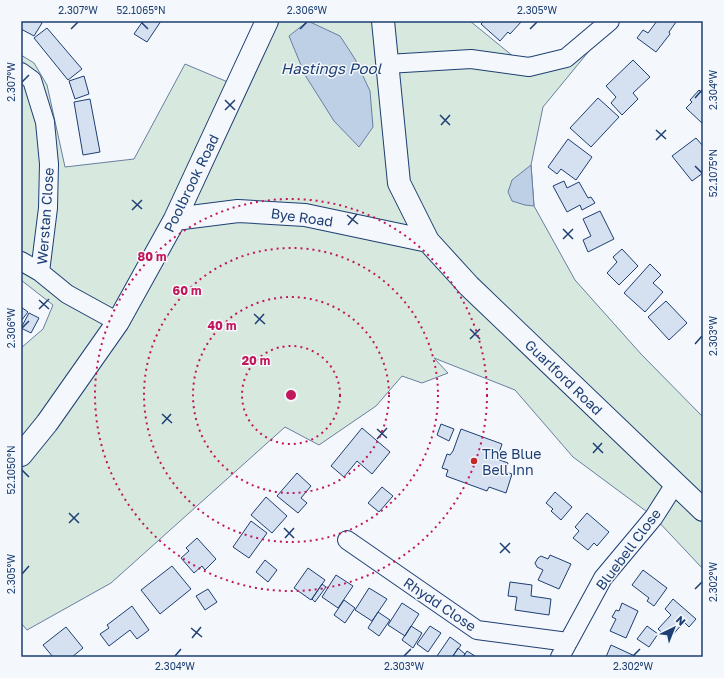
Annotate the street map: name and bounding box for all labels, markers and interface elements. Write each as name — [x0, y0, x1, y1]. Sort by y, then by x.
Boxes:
text: 2.307°W — [58, 4, 98, 16]
text: 52.1065°N — [117, 4, 166, 16]
text: 2.306°W — [287, 4, 328, 16]
text: 2.305°W — [517, 4, 557, 16]
water label: Hastings Pool — [281, 59, 382, 78]
text: 2.307°W — [5, 62, 17, 102]
text: 2.304°W — [707, 70, 719, 110]
street label: Poolbrook Road — [160, 131, 222, 235]
text: 52.1075°N — [707, 149, 719, 197]
street label: Werstan Close — [33, 167, 57, 265]
street label: Bye Road — [270, 204, 334, 230]
text: 80 m — [138, 249, 166, 264]
text: 60 m — [173, 283, 201, 298]
text: 2.306°W — [5, 307, 17, 348]
text: 2.303°W — [707, 316, 719, 356]
text: 40 m — [208, 318, 236, 333]
street label: Guarlford Road — [522, 336, 606, 418]
text: 20 m — [242, 353, 270, 368]
centre of rings — [284, 388, 298, 402]
text: 52.1050°N — [5, 445, 17, 495]
place label: The Blue Bell Inn — [482, 445, 541, 478]
marker: The Blue Bell Inn — [469, 456, 479, 466]
street label: Bluebell Close — [592, 505, 664, 593]
text: 2.305°W — [5, 554, 17, 594]
text: 2.302°W — [707, 562, 719, 602]
street label: Rhydd Close — [400, 573, 480, 635]
north arrow — [654, 608, 694, 648]
text: N — [674, 613, 689, 628]
text: 2.304°W — [155, 660, 195, 672]
text: 2.303°W — [384, 660, 424, 672]
text: 2.302°W — [613, 660, 653, 672]

